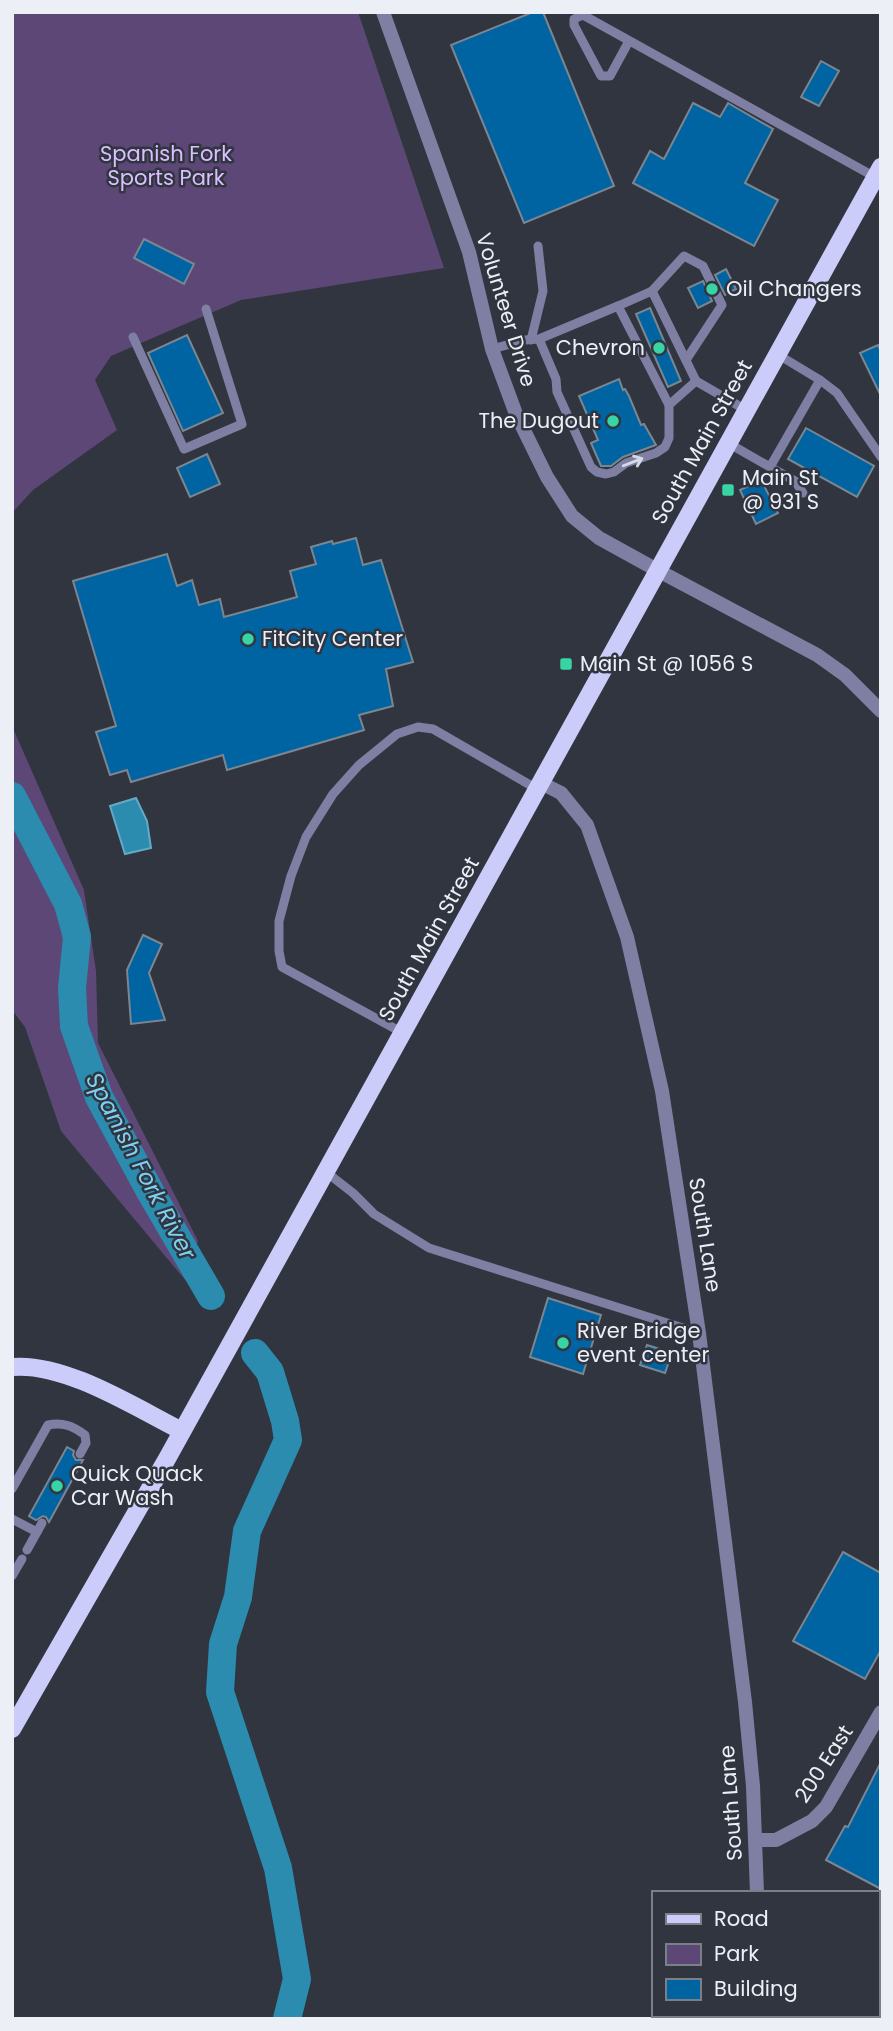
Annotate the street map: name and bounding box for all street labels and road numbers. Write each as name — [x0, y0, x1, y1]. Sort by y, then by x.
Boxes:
street label: Volunteer Drive — [469, 229, 544, 390]
street label: South Main Street — [644, 354, 759, 529]
street label: South Main Street — [371, 851, 486, 1026]
street label: South Lane — [682, 1176, 729, 1294]
street label: 200 East — [788, 1719, 860, 1808]
street label: South Lane — [712, 1744, 749, 1862]

